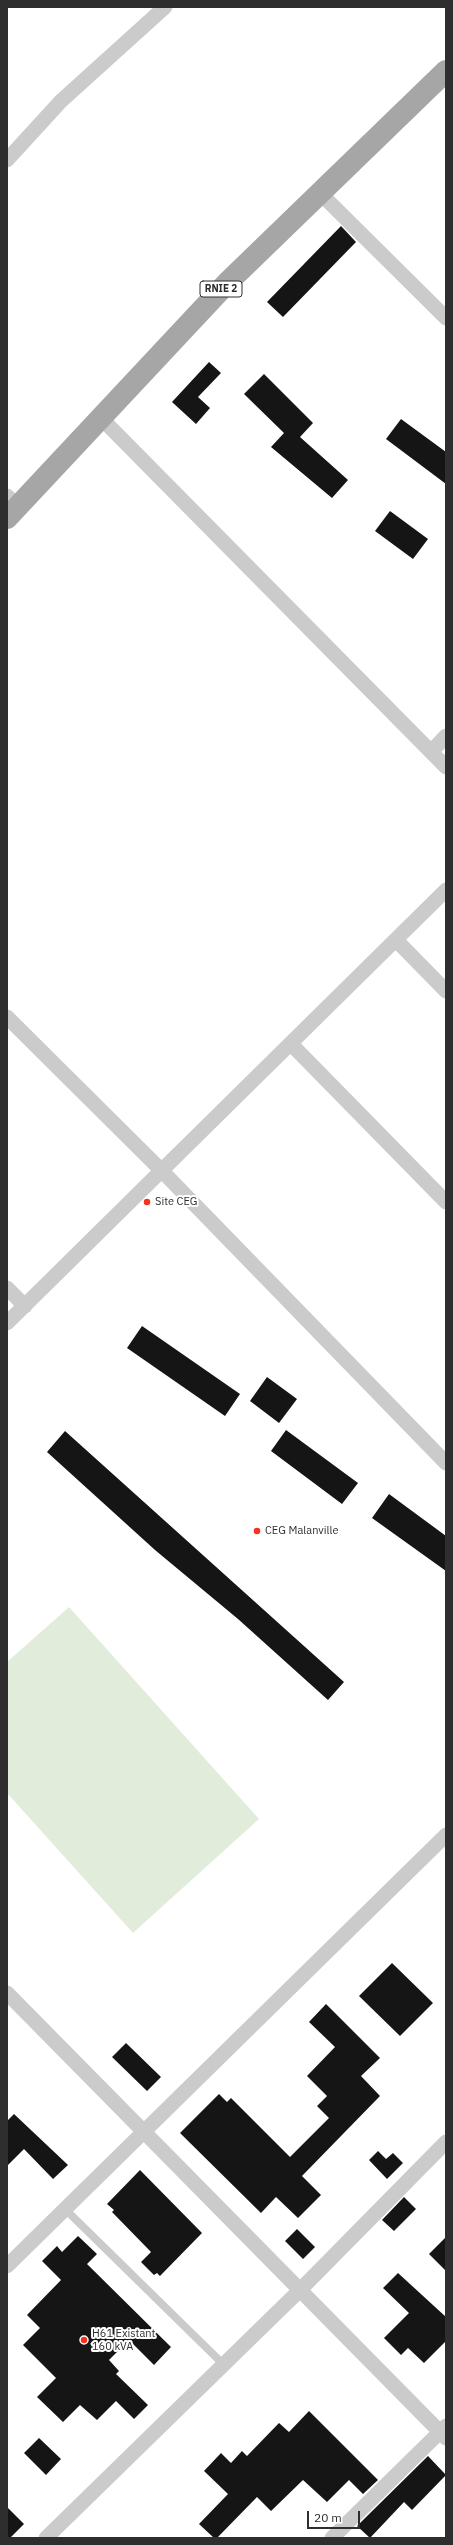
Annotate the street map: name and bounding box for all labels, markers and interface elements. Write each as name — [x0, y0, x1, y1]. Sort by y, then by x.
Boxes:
road number: RNIE 2 — [200, 281, 242, 297]
place label: Site CEG — [155, 1195, 197, 1209]
marker: Site CEG — [142, 1197, 152, 1207]
place label: CEG Malanville — [265, 1524, 338, 1538]
marker: CEG Malanville — [252, 1526, 262, 1536]
place label: H61 Existant 160 kVA — [92, 2327, 155, 2353]
marker: H61 Existant 160 kVA — [79, 2335, 89, 2345]
scale bar — [309, 2503, 362, 2529]
text: 20 m — [314, 2510, 342, 2525]

